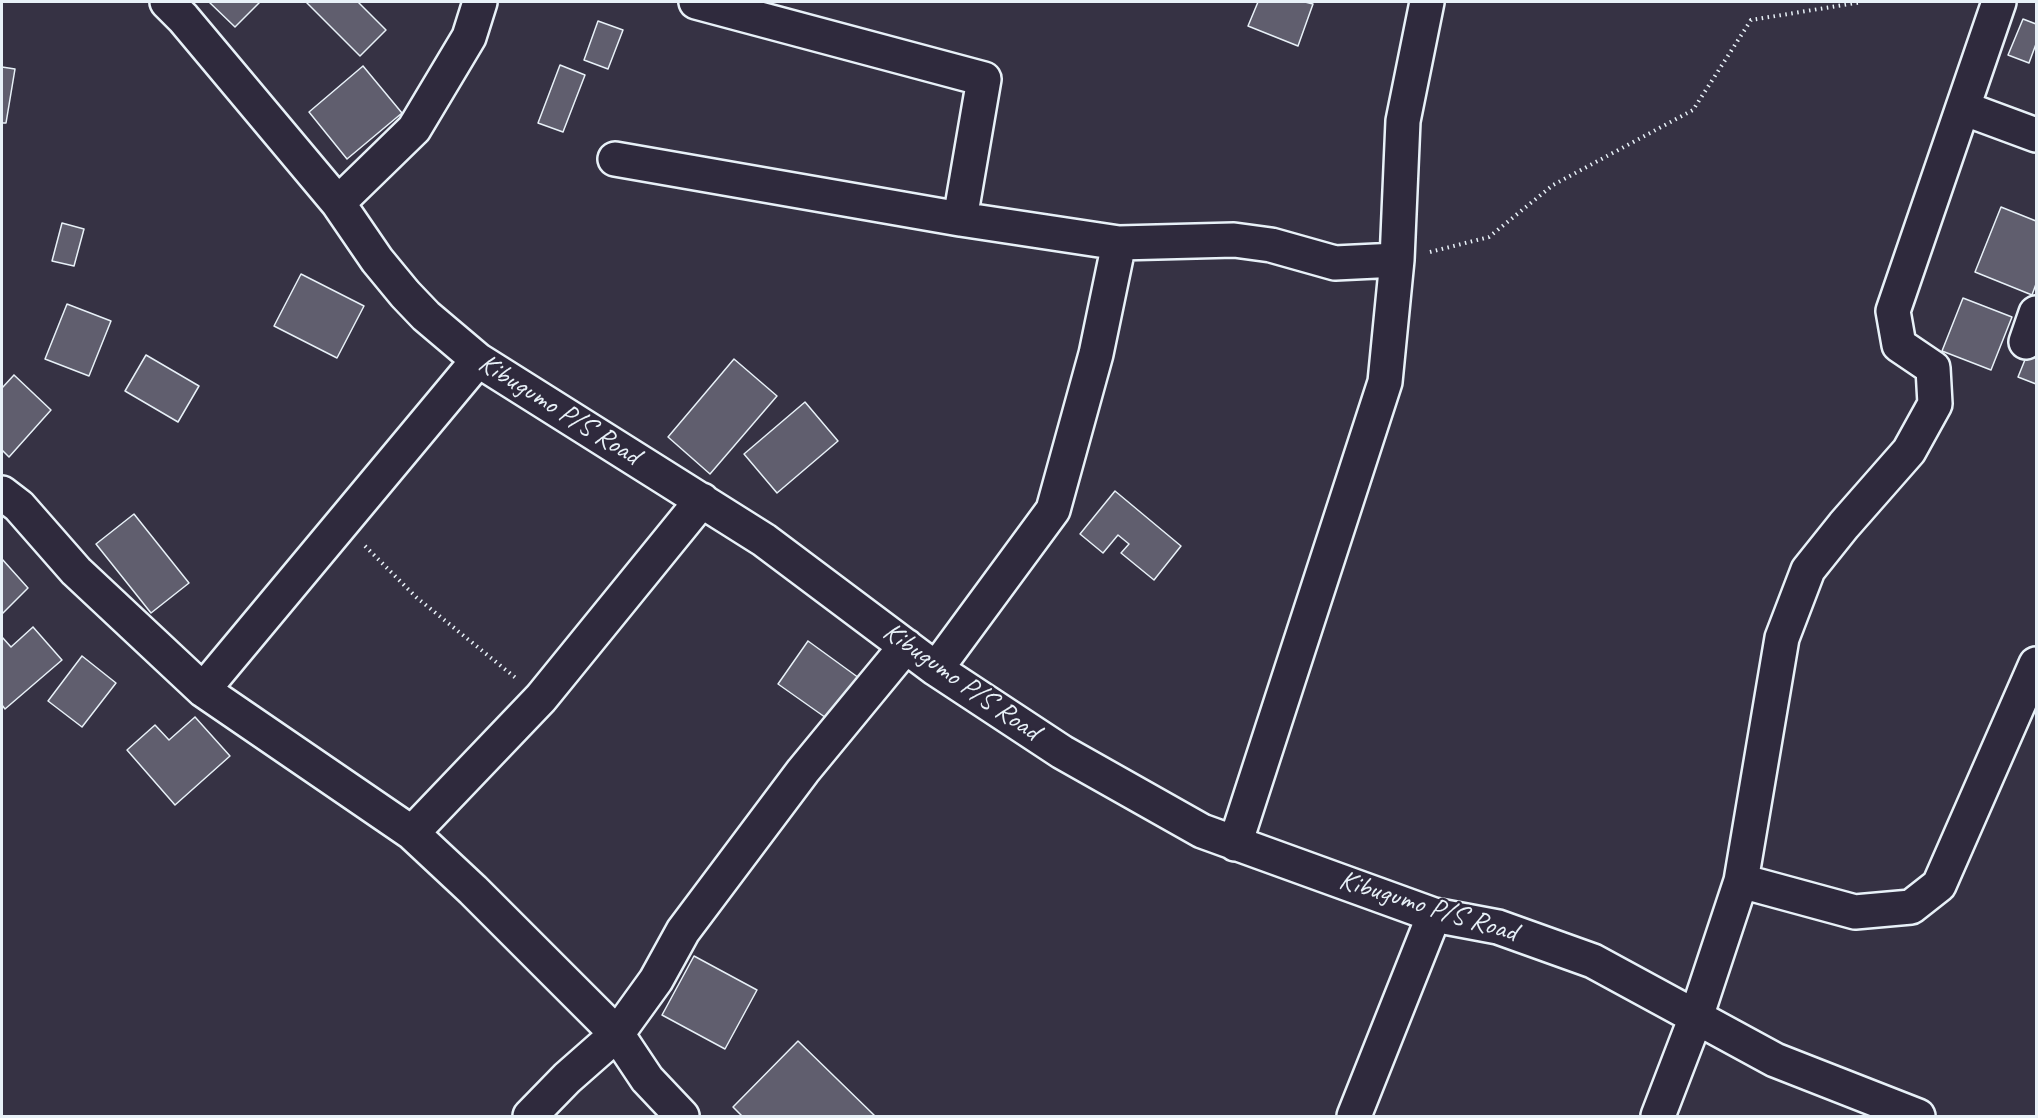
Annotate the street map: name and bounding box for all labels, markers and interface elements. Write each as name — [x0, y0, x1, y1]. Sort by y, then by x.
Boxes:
street label: Kibugumo P/S Road — [472, 347, 646, 473]
street label: Kibugumo P/S Road — [876, 615, 1046, 749]
street label: Kibugumo P/S Road — [1335, 864, 1521, 950]

